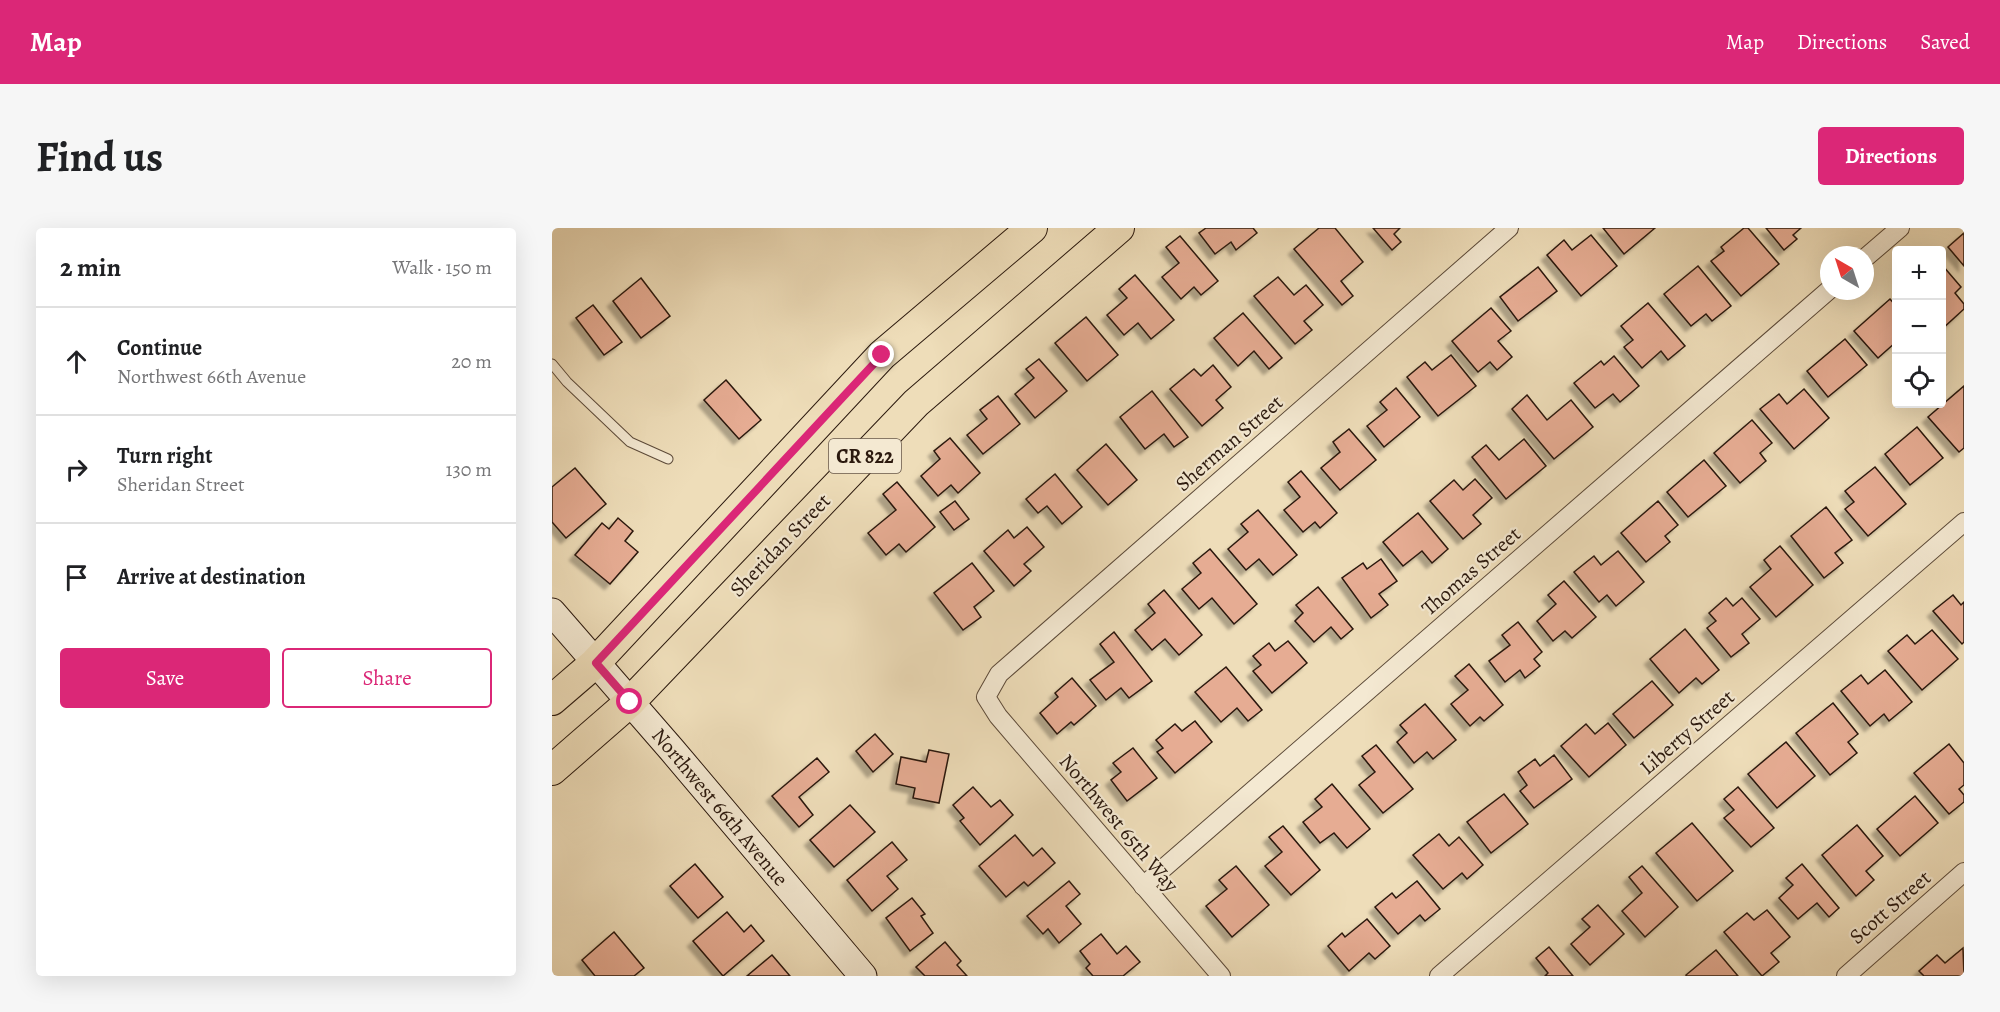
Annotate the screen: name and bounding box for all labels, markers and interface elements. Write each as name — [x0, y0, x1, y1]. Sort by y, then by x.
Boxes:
text: Map — [30, 23, 82, 61]
text: Map — [1726, 28, 1764, 56]
text: Directions — [1797, 28, 1887, 56]
text: Saved — [1920, 28, 1970, 56]
button: Directions — [1818, 127, 1964, 185]
text: Find us — [36, 128, 163, 185]
north arrow — [1820, 246, 1874, 300]
map controls — [1892, 246, 1946, 408]
button: + — [1892, 246, 1946, 300]
text: 2 min — [60, 250, 121, 285]
text: Walk · 150 m — [392, 254, 492, 281]
button: − — [1892, 300, 1946, 354]
text: Continue — [117, 333, 202, 363]
route end — [868, 341, 894, 367]
icon: ahead — [60, 345, 93, 378]
text: 20 m — [451, 348, 492, 375]
button: locate — [1892, 354, 1946, 408]
text: Northwest 66th Avenue — [117, 363, 306, 390]
street label: Sherman Street — [1169, 388, 1289, 498]
road number: CR 822 — [829, 439, 901, 473]
text: Turn right — [117, 441, 213, 471]
icon: right — [60, 453, 93, 486]
text: 130 m — [446, 456, 492, 483]
text: Sheridan Street — [117, 471, 245, 498]
street label: Sheridan Street — [723, 487, 837, 603]
street label: Thomas Street — [1415, 520, 1527, 622]
icon: arrive — [60, 561, 93, 594]
text: Arrive at destination — [117, 562, 306, 592]
button: Save — [60, 648, 270, 708]
button: Share — [282, 648, 492, 708]
street label: Liberty Street — [1634, 683, 1740, 781]
route start — [616, 688, 642, 714]
street label: Northwest 66th Avenue — [645, 722, 795, 892]
street label: Northwest 65th Way — [1053, 748, 1185, 898]
street label: Scott Street — [1843, 864, 1937, 950]

